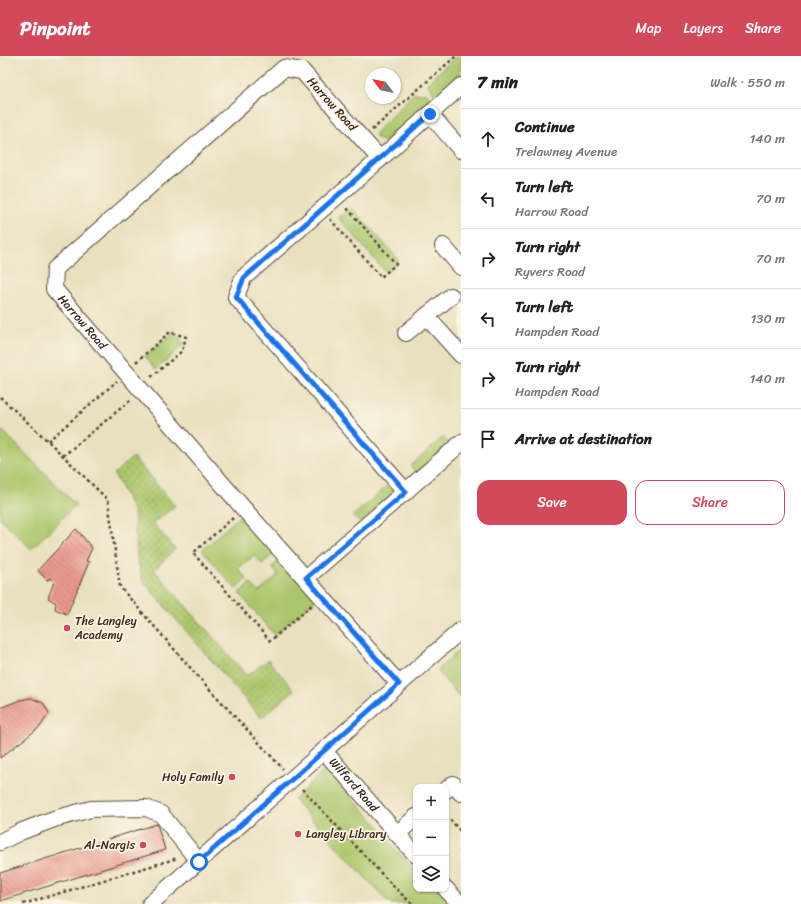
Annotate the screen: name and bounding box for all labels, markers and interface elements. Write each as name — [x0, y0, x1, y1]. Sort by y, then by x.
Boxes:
text: Pinpoint — [20, 12, 91, 45]
text: Map — [636, 16, 661, 41]
text: Layers — [683, 16, 723, 41]
text: Share — [745, 16, 781, 41]
text: 7 min — [477, 67, 518, 97]
north arrow — [365, 68, 401, 104]
text: Walk · 550 m — [710, 71, 785, 94]
street label: Harrow Road — [301, 72, 364, 138]
route end — [421, 105, 439, 123]
text: Continue — [515, 114, 575, 140]
text: 140 m — [750, 127, 785, 150]
icon: ahead — [477, 128, 499, 150]
text: Trelawney Avenue — [515, 140, 617, 163]
text: Turn left — [515, 174, 573, 200]
text: 70 m — [756, 187, 785, 210]
icon: left — [477, 188, 499, 210]
text: Harrow Road — [515, 200, 588, 223]
text: Turn right — [515, 234, 580, 260]
text: 70 m — [756, 247, 785, 270]
icon: right — [477, 248, 499, 270]
text: Ryvers Road — [515, 260, 585, 283]
street label: Harrow Road — [52, 289, 114, 356]
text: Turn left — [515, 294, 573, 320]
text: 130 m — [751, 307, 785, 330]
icon: left — [477, 308, 499, 330]
text: Hampden Road — [515, 320, 599, 343]
text: Turn right — [515, 354, 580, 380]
text: 140 m — [750, 367, 785, 390]
icon: right — [477, 368, 499, 390]
text: Hampden Road — [515, 380, 599, 403]
text: Arrive at destination — [515, 426, 652, 452]
icon: arrive — [477, 428, 499, 450]
button: Save — [477, 480, 627, 525]
button: Share — [635, 480, 785, 525]
place label: The Langley Academy — [74, 610, 138, 646]
marker: The Langley Academy — [62, 623, 72, 633]
street label: Wilford Road — [323, 752, 385, 818]
place label: Holy Family — [162, 766, 225, 788]
marker: Holy Family — [227, 772, 237, 782]
map controls — [413, 784, 449, 892]
button: + — [413, 784, 449, 820]
button: − — [413, 820, 449, 856]
place label: Langley Library — [306, 823, 387, 845]
marker: Langley Library — [293, 829, 303, 839]
place label: Al-Nargis — [83, 834, 135, 856]
marker: Al-Nargis — [138, 840, 148, 850]
route start — [190, 853, 208, 871]
button: layers — [413, 856, 449, 892]

